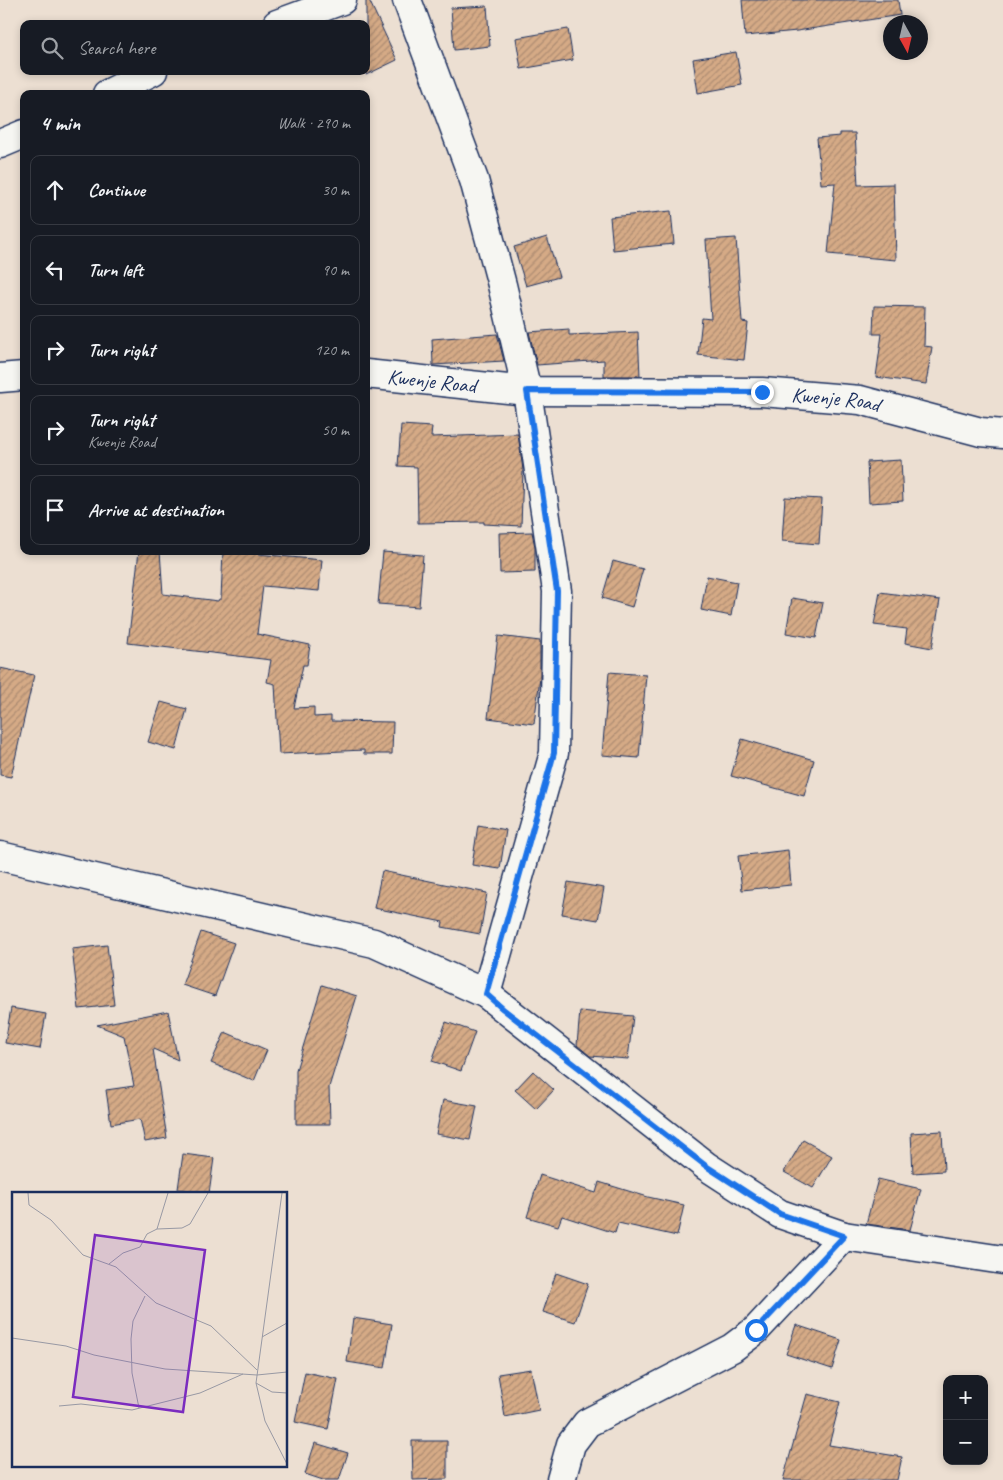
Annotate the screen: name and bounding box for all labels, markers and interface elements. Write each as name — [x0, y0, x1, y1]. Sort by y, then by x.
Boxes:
north arrow — [883, 15, 928, 60]
search box — [20, 20, 370, 75]
icon: search — [38, 34, 66, 62]
text: Search here — [78, 36, 155, 60]
text: 4 min — [40, 110, 80, 136]
text: Walk · 290 m — [278, 113, 350, 133]
icon: ahead — [41, 176, 69, 204]
text: Continue — [88, 178, 145, 202]
text: 30 m — [322, 180, 349, 200]
icon: left — [41, 256, 69, 284]
text: Turn left — [88, 258, 143, 282]
text: 90 m — [322, 260, 349, 280]
icon: right — [41, 336, 69, 364]
text: Turn right — [88, 338, 155, 362]
text: 120 m — [315, 340, 349, 360]
street label: Kwenje Road — [386, 363, 481, 399]
route end — [751, 381, 774, 404]
street label: Kwenje Road — [790, 381, 887, 419]
text: Turn right — [88, 408, 155, 432]
icon: right — [41, 416, 69, 444]
text: 50 m — [322, 420, 349, 440]
text: Kwenje Road — [88, 432, 156, 452]
icon: arrive — [41, 496, 69, 524]
text: Arrive at destination — [88, 498, 224, 522]
inset map — [12, 1192, 288, 1468]
route start — [745, 1319, 768, 1342]
map controls — [943, 1375, 988, 1465]
button: + — [943, 1375, 988, 1420]
button: − — [943, 1420, 988, 1465]

